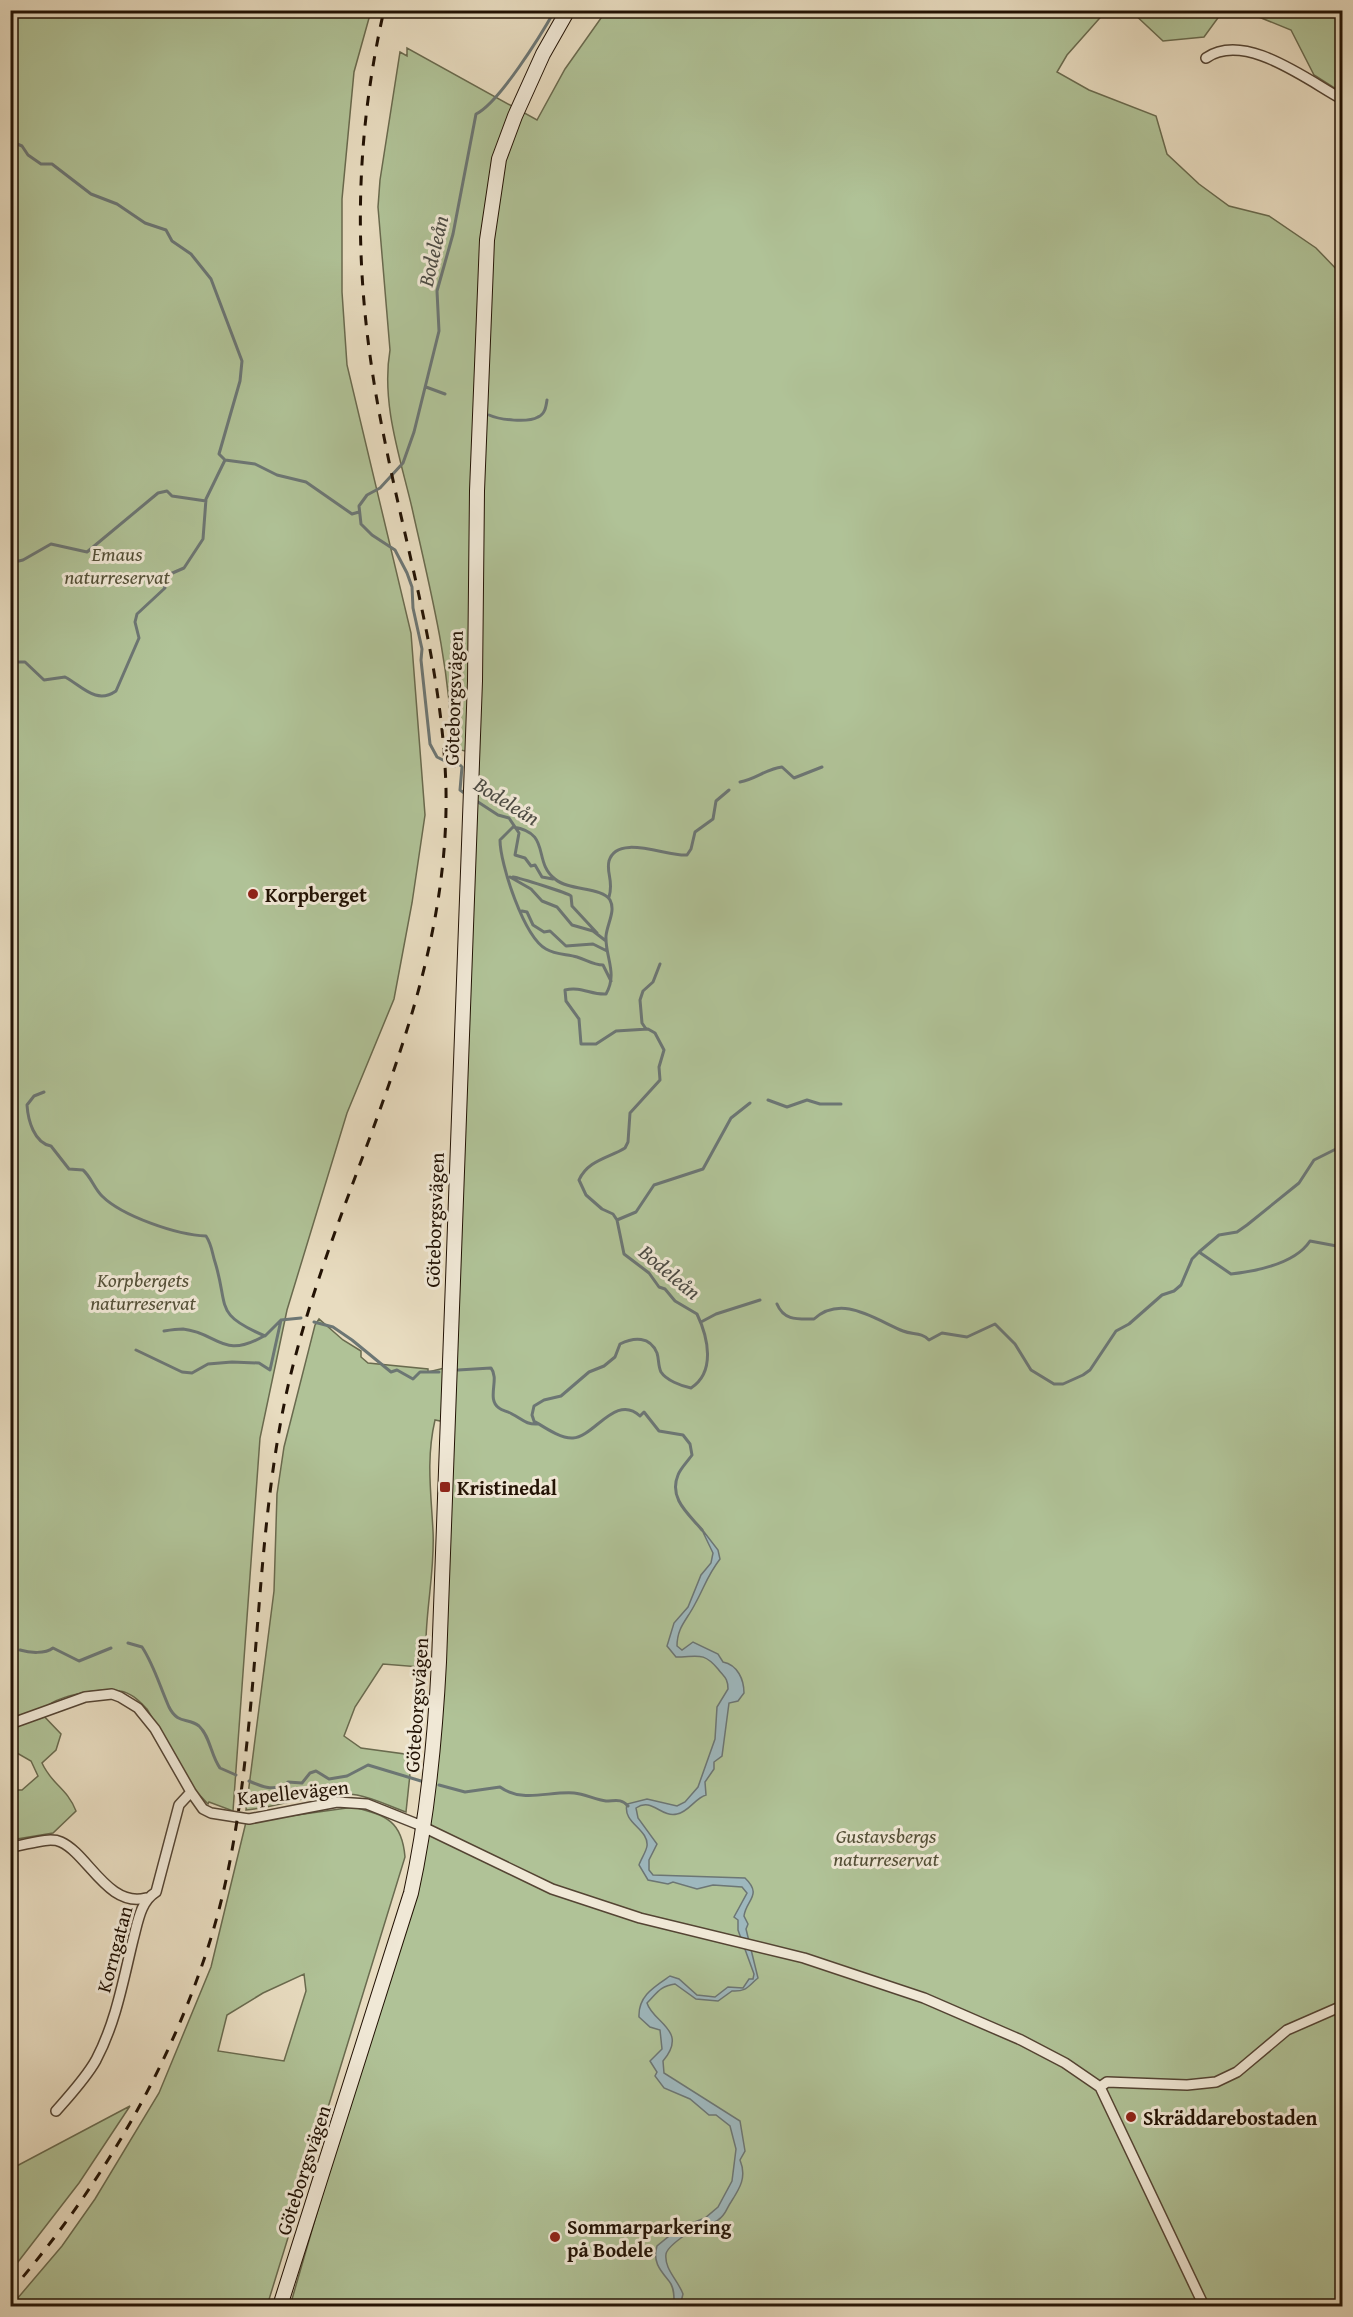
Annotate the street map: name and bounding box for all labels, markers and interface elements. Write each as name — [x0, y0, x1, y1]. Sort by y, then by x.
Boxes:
water label: Bodeleån — [410, 212, 456, 291]
park label: Emaus naturreservat — [64, 539, 170, 591]
street label: Göteborgsvägen — [436, 630, 470, 766]
water label: Bodeleån — [467, 768, 546, 833]
place label: Korpberget — [265, 880, 367, 909]
marker: Korpberget — [246, 887, 260, 901]
street label: Göteborgsvägen — [417, 1152, 451, 1288]
water label: Bodeleån — [632, 1236, 708, 1307]
park label: Korpbergets naturreservat — [90, 1265, 196, 1317]
place label: Kristinedal — [457, 1473, 557, 1502]
marker: Kristinedal — [438, 1480, 452, 1494]
street label: Göteborgsvägen — [397, 1637, 435, 1773]
street label: Kapellevägen — [236, 1772, 350, 1812]
park label: Gustavsbergs naturreservat — [833, 1821, 939, 1873]
street label: Korngatan — [89, 1902, 139, 1996]
street label: Göteborgsvägen — [268, 2101, 338, 2239]
place label: Skräddarebostaden — [1143, 2103, 1318, 2132]
marker: Skräddarebostaden — [1124, 2110, 1138, 2124]
place label: Sommarparkering på Bodele — [567, 2212, 732, 2264]
marker: Sommarparkering på Bodele — [548, 2230, 562, 2244]

